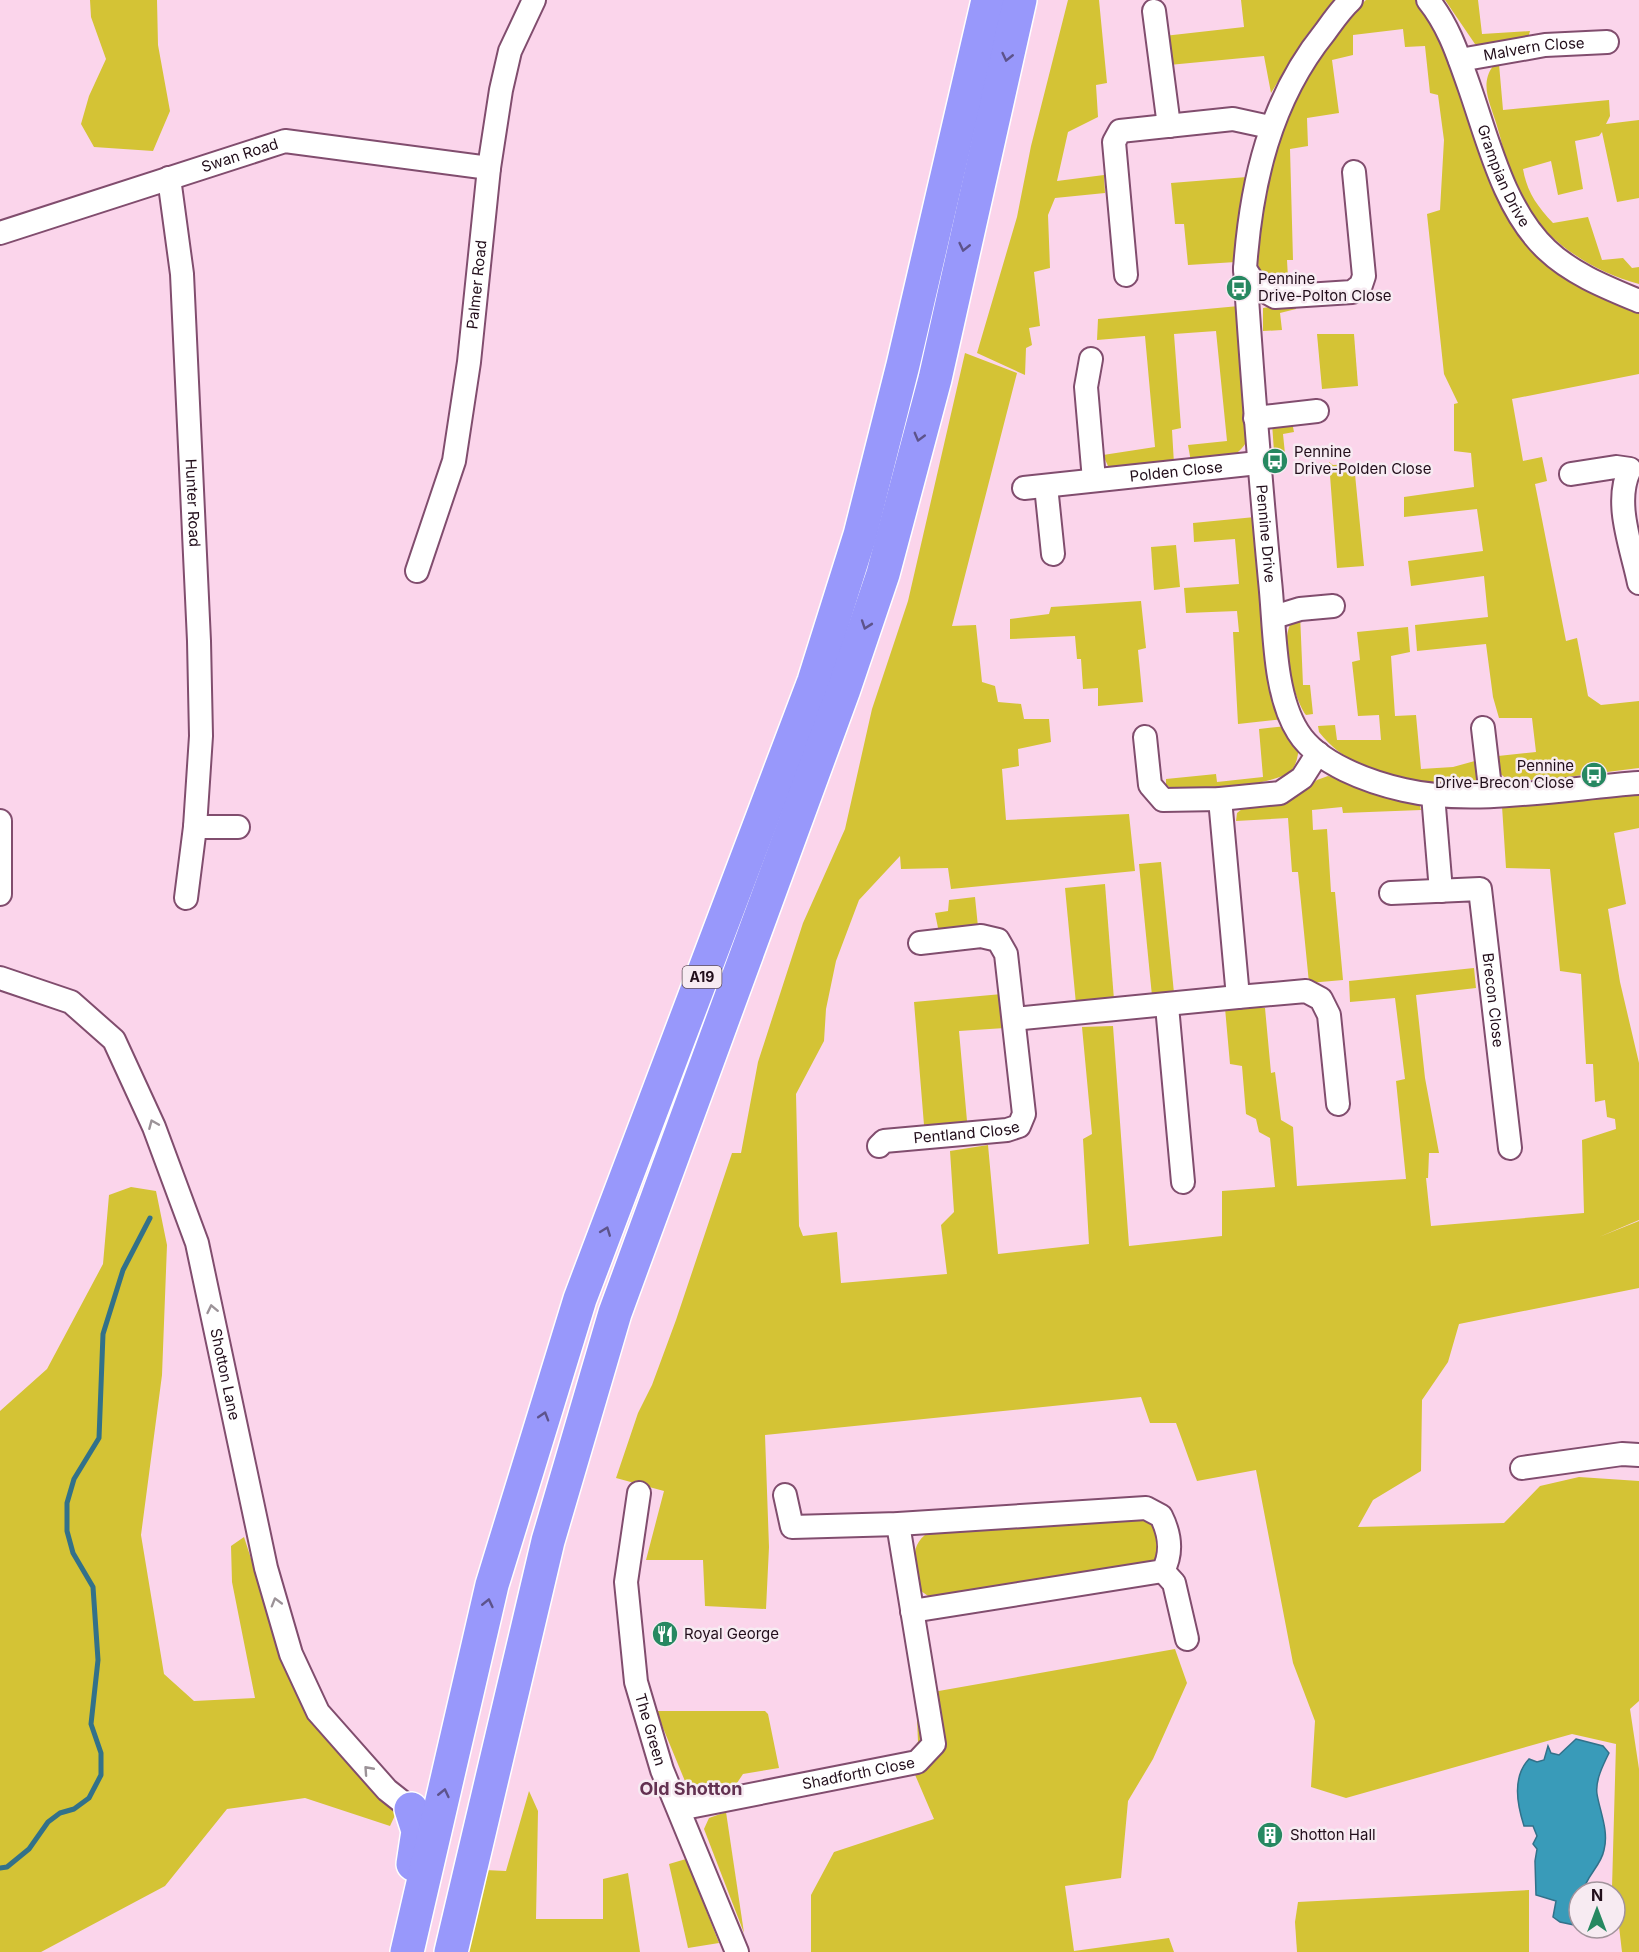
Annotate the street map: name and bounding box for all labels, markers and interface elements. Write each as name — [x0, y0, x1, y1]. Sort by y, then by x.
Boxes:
street label: Malvern Close — [1482, 33, 1585, 65]
one-way arrow — [1001, 52, 1014, 62]
street label: Grampian Drive — [1473, 122, 1534, 231]
street label: Swan Road — [199, 134, 280, 176]
street label: Palmer Road — [462, 239, 491, 330]
one-way arrow — [959, 242, 972, 252]
place label: Pennine Drive-Polton Close — [1258, 269, 1392, 305]
bus stop icon: Pennine Drive-Polton Close — [1224, 273, 1254, 303]
one-way arrow — [914, 432, 927, 442]
place label: Pennine Drive-Polden Close — [1294, 442, 1432, 478]
bus stop icon: Pennine Drive-Polden Close — [1260, 446, 1290, 476]
street label: Polden Close — [1129, 457, 1224, 486]
street label: Hunter Road — [182, 458, 205, 547]
street label: Pennine Drive — [1252, 484, 1280, 584]
one-way arrow — [861, 619, 873, 630]
place label: Pennine Drive-Brecon Close — [1435, 756, 1574, 792]
bus stop icon: Pennine Drive-Brecon Close — [1579, 760, 1609, 790]
street label: Brecon Close — [1478, 952, 1508, 1048]
road number: A19 — [682, 966, 722, 988]
street label: Pentland Close — [913, 1116, 1022, 1147]
one-way arrow — [148, 1119, 160, 1130]
one-way arrow — [598, 1226, 611, 1237]
one-way arrow — [206, 1304, 219, 1314]
street label: Shotton Lane — [206, 1326, 244, 1422]
one-way arrow — [537, 1411, 549, 1422]
one-way arrow — [271, 1597, 283, 1608]
one-way arrow — [480, 1598, 493, 1608]
restaurant icon: Royal George — [650, 1619, 680, 1649]
place label: Royal George — [684, 1624, 779, 1643]
street label: The Green — [631, 1691, 670, 1768]
street label: Shadforth Close — [800, 1753, 916, 1793]
one-way arrow — [365, 1766, 376, 1777]
district label: Old Shotton — [639, 1778, 743, 1799]
one-way arrow — [436, 1788, 449, 1798]
building icon: Shotton Hall — [1255, 1820, 1285, 1850]
place label: Shotton Hall — [1290, 1825, 1376, 1844]
north arrow — [1567, 1880, 1627, 1940]
text: N — [1591, 1885, 1603, 1905]

